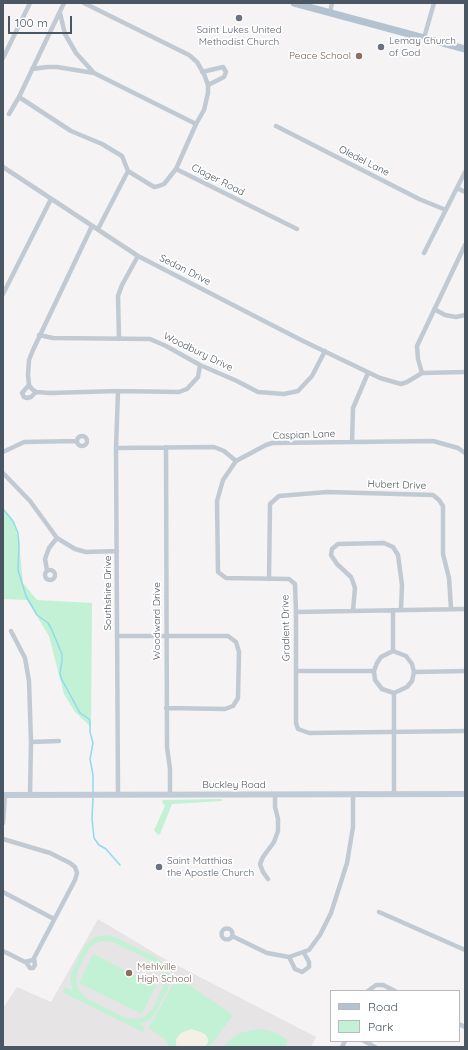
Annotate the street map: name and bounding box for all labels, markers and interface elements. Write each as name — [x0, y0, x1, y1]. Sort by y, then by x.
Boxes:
scale bar — [10, 8, 74, 34]
marker: Saint Lukes United Methodist Church — [234, 13, 244, 23]
text: 100 m — [15, 15, 48, 30]
place label: Saint Lukes United Methodist Church — [196, 24, 282, 48]
place label: Lemay Church of God — [389, 35, 456, 58]
marker: Lemay Church of God — [376, 42, 386, 52]
place label: Peace School — [289, 50, 351, 62]
marker: Peace School — [354, 51, 364, 61]
street label: Oledel Lane — [337, 143, 391, 179]
street label: Clager Road — [189, 161, 247, 199]
street label: Sedan Drive — [157, 252, 213, 288]
street label: Woodbury Drive — [161, 330, 235, 374]
street label: Caspian Lane — [272, 428, 336, 442]
street label: Hubert Drive — [367, 478, 427, 492]
street label: Southshire Drive — [102, 555, 114, 631]
street label: Woodward Drive — [151, 582, 163, 660]
street label: Gradient Drive — [279, 595, 293, 661]
street label: Buckley Road — [202, 779, 266, 791]
place label: Saint Matthias the Apostle Church — [167, 855, 254, 878]
marker: Saint Matthias the Apostle Church — [154, 862, 164, 872]
place label: Mehlville High School — [137, 961, 192, 984]
marker: Mehlville High School — [124, 968, 134, 978]
legend — [330, 990, 460, 1042]
text: Road — [368, 999, 398, 1014]
text: Park — [368, 1019, 393, 1034]

